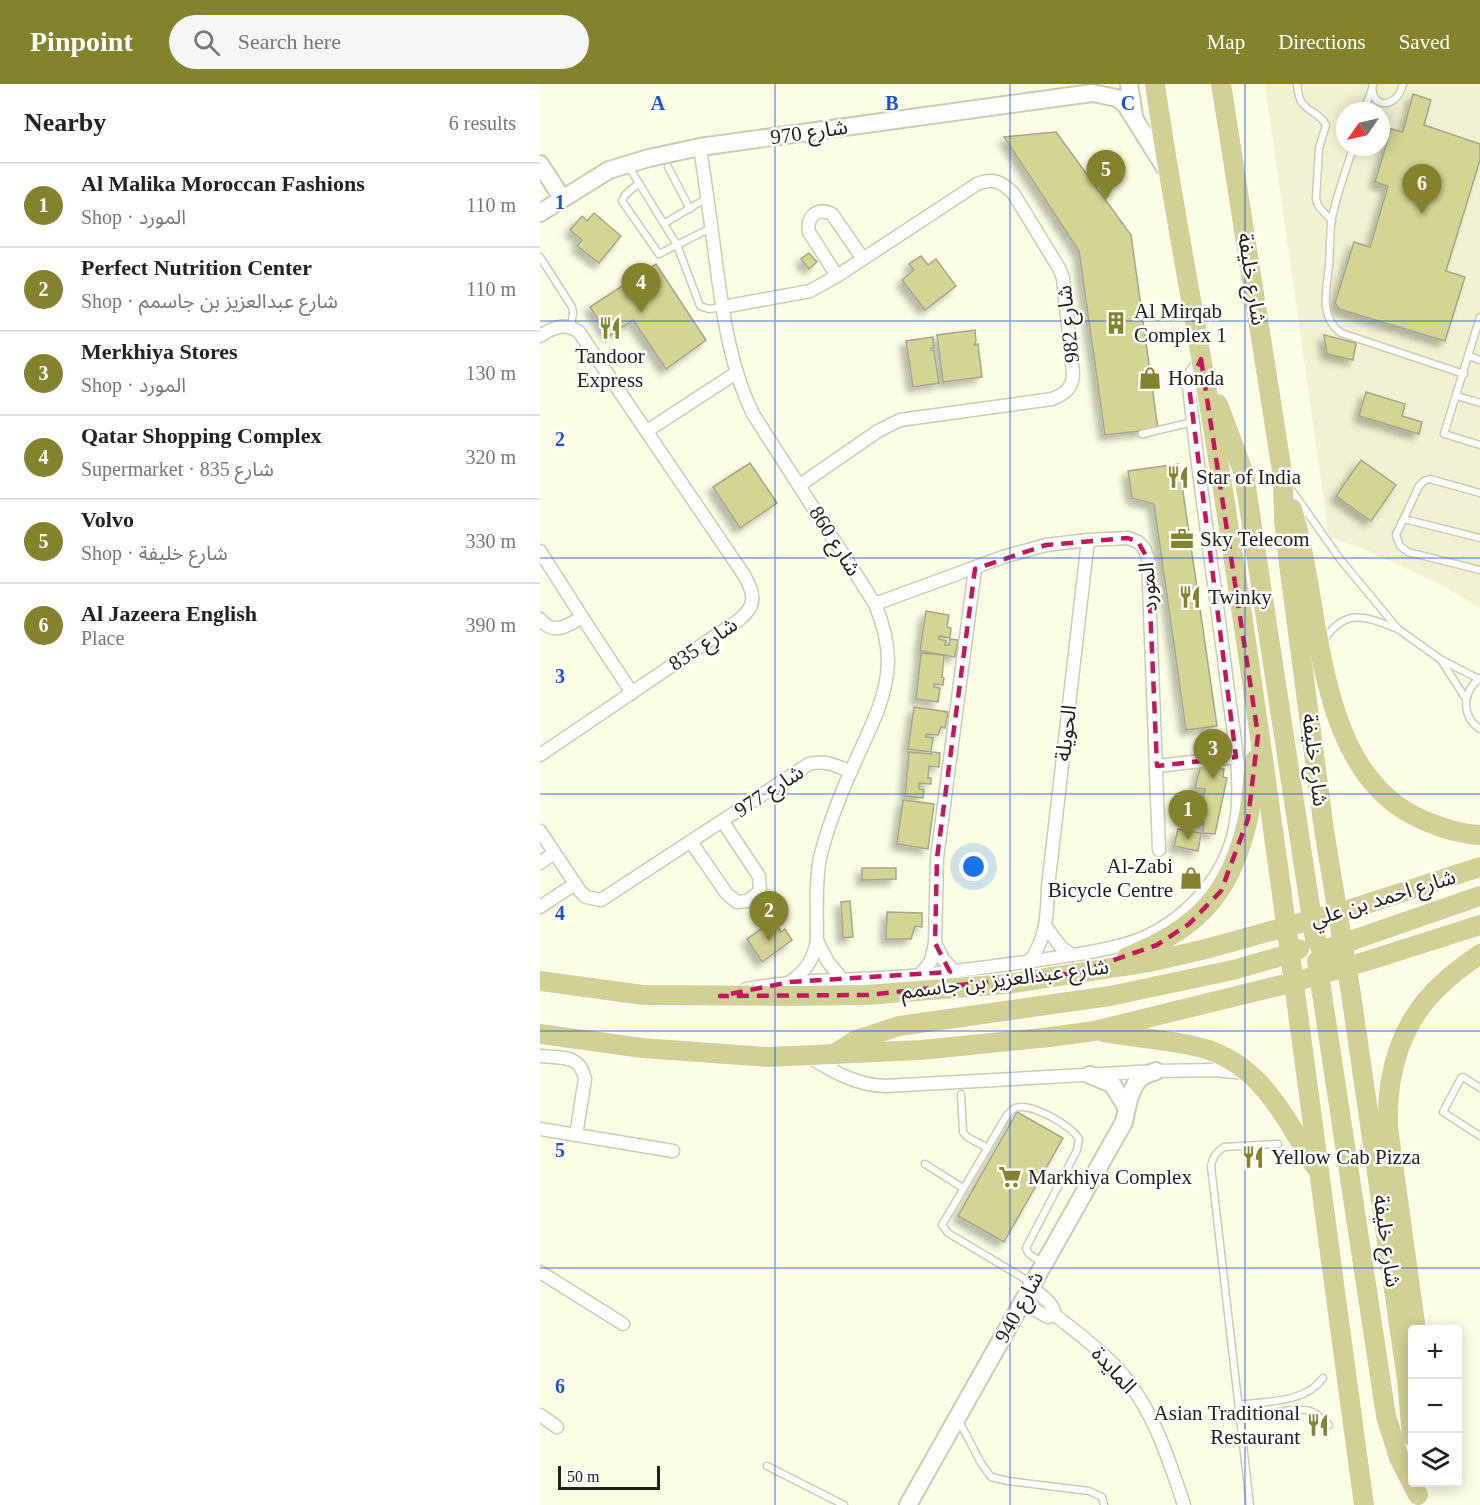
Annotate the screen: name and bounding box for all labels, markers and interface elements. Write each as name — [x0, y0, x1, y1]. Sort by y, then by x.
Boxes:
search box — [169, 15, 589, 69]
text: Pinpoint — [30, 26, 133, 57]
icon: search — [190, 26, 223, 59]
text: Search here — [238, 29, 341, 54]
text: Map — [1207, 30, 1245, 54]
text: Directions — [1278, 30, 1366, 54]
text: Saved — [1399, 30, 1450, 54]
text: A — [651, 92, 666, 114]
text: B — [885, 92, 899, 114]
text: C — [1121, 92, 1135, 114]
north arrow — [1336, 102, 1390, 156]
text: Nearby — [24, 108, 106, 137]
text: 6 results — [449, 112, 516, 134]
street label: شارع 970 — [769, 115, 850, 152]
pin: 5 — [1086, 150, 1126, 200]
pin: 6 — [1402, 164, 1442, 214]
text: Al Malika Moroccan Fashions — [81, 171, 365, 196]
text: 1 — [555, 191, 565, 213]
text: 1 — [39, 194, 49, 216]
text: 110 m — [466, 194, 516, 216]
text: Shop · المورد — [81, 206, 186, 228]
street label: شارع خليفة — [1230, 231, 1271, 327]
text: Perfect Nutrition Center — [81, 255, 312, 280]
pin: 4 — [622, 264, 660, 313]
text: 2 — [39, 278, 49, 300]
text: 110 m — [466, 278, 516, 300]
street label: شارع 982 — [1052, 284, 1087, 364]
text: Shop · شارع عبدالعزيز بن جاسمم — [81, 290, 338, 312]
place label: Al Mirqab Complex 1 — [1134, 299, 1227, 347]
building icon: Al Mirqab Complex 1 — [1103, 310, 1129, 336]
restaurant icon: Tandoor Express — [597, 315, 623, 341]
text: Merkhiya Stores — [81, 339, 238, 364]
place label: Tandoor Express — [575, 344, 645, 392]
text: 3 — [39, 362, 49, 384]
text: 130 m — [465, 362, 516, 384]
shop icon: Honda — [1137, 365, 1163, 391]
place label: Honda — [1168, 366, 1225, 390]
text: Shop · المورد — [81, 374, 186, 396]
text: Qatar Shopping Complex — [81, 423, 321, 448]
text: 2 — [555, 428, 565, 450]
text: 4 — [39, 446, 49, 468]
text: 320 m — [465, 446, 516, 468]
text: Supermarket · شارع 835 — [81, 458, 274, 480]
restaurant icon: Star of India — [1165, 464, 1191, 490]
place label: Star of India — [1196, 465, 1302, 489]
street label: شارع 860 — [802, 502, 866, 582]
text: Volvo — [81, 507, 134, 532]
office icon: Sky Telecom — [1169, 526, 1195, 552]
place label: Sky Telecom — [1200, 527, 1310, 551]
text: 5 — [39, 530, 49, 552]
text: 330 m — [465, 530, 516, 552]
text: Shop · شارع خليفة — [81, 542, 228, 564]
street label: المورد — [1134, 561, 1162, 613]
restaurant icon: Twinky — [1177, 584, 1203, 610]
place label: Twinky — [1208, 585, 1272, 609]
text: Al Jazeera English — [81, 601, 257, 626]
street label: شارع 835 — [664, 612, 744, 678]
text: 6 — [39, 614, 49, 636]
text: 390 m — [465, 614, 516, 636]
text: Place — [81, 627, 124, 649]
text: 3 — [555, 665, 565, 687]
street label: الحويلة — [1051, 703, 1081, 763]
street label: شارع خليفة — [1294, 712, 1333, 808]
pin: 3 — [1194, 730, 1232, 779]
street label: شارع 977 — [730, 760, 810, 825]
pin: 1 — [1168, 790, 1208, 840]
your location — [959, 852, 988, 881]
place label: Al-Zabi Bicycle Centre — [1048, 854, 1173, 902]
shop icon: Al-Zabi Bicycle Centre — [1178, 865, 1204, 891]
street label: شارع احمد بن علي — [1307, 865, 1460, 935]
pin: 2 — [750, 892, 788, 941]
text: 4 — [555, 902, 565, 924]
street label: شارع عبدالعزيز بن جاسمم — [900, 954, 1111, 1007]
text: 5 — [555, 1139, 565, 1161]
restaurant icon: Yellow Cab Pizza — [1240, 1144, 1266, 1170]
place label: Yellow Cab Pizza — [1271, 1145, 1421, 1169]
supermarket icon: Markhiya Complex — [997, 1164, 1023, 1190]
place label: Markhiya Complex — [1028, 1165, 1192, 1189]
street label: شارع خليفة — [1366, 1193, 1405, 1289]
street label: شارع 940 — [990, 1267, 1051, 1348]
map controls — [1408, 1325, 1462, 1487]
button: + — [1408, 1325, 1462, 1379]
street label: المايدة — [1087, 1342, 1141, 1398]
text: 6 — [555, 1375, 565, 1397]
button: − — [1408, 1379, 1462, 1433]
place label: Asian Traditional Restaurant — [1154, 1401, 1300, 1449]
restaurant icon: Asian Traditional Restaurant — [1305, 1412, 1331, 1438]
button: layers — [1408, 1433, 1462, 1487]
scale bar — [558, 1463, 660, 1490]
text: 50 m — [567, 1468, 599, 1485]

